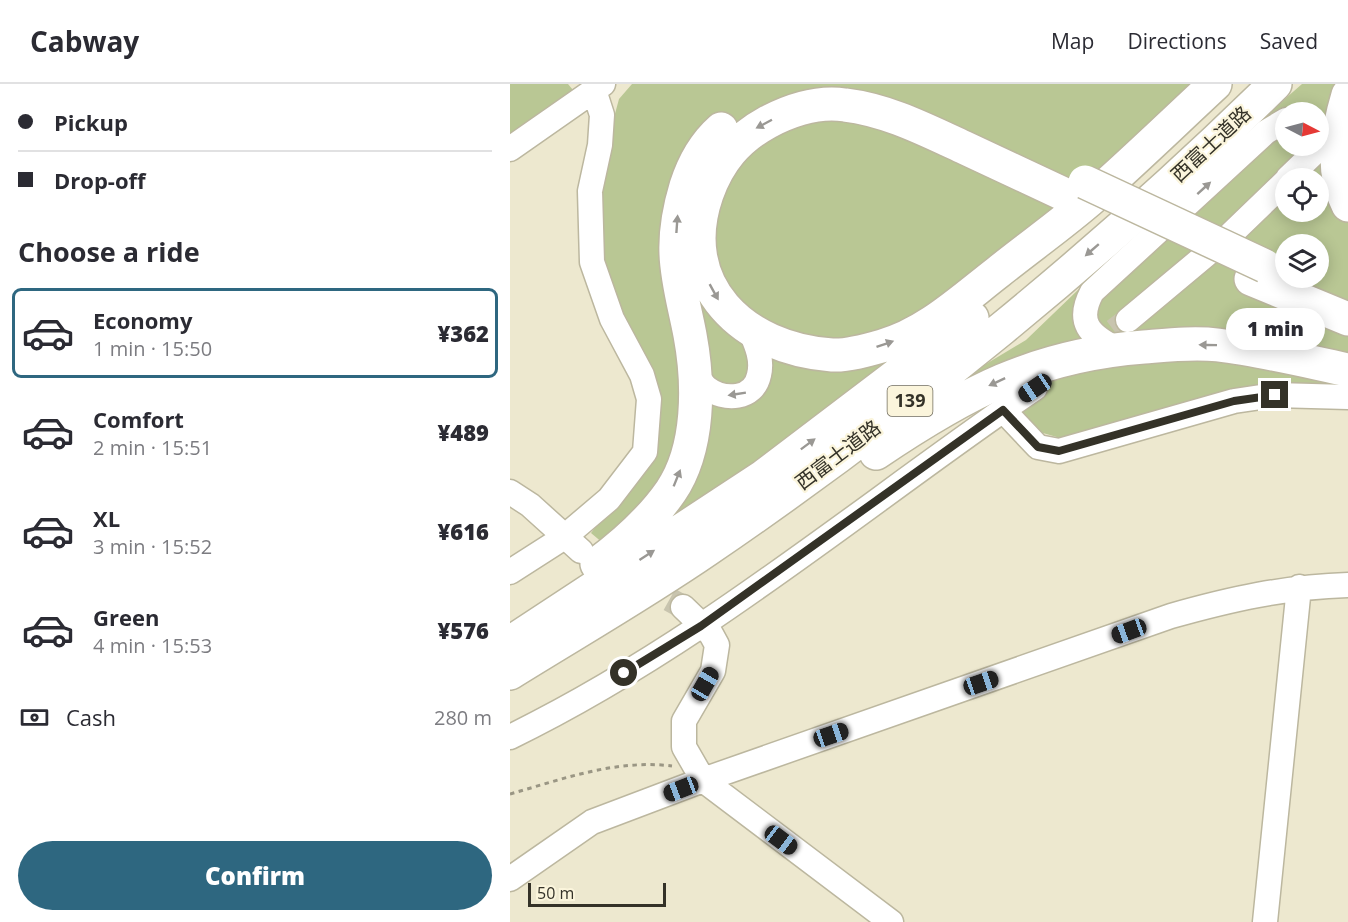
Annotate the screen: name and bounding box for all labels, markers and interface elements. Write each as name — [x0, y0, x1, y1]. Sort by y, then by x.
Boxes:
text: Cabway — [30, 22, 139, 60]
text: Map — [1051, 27, 1094, 55]
text: Directions — [1127, 27, 1227, 55]
text: Saved — [1260, 27, 1318, 55]
street label: 西富士道路 — [1165, 100, 1256, 188]
north arrow — [1275, 102, 1329, 156]
map controls — [1275, 102, 1329, 288]
text: Pickup — [54, 107, 128, 137]
one-way arrow — [756, 119, 773, 129]
text: Drop-off — [54, 165, 146, 195]
button: locate — [1275, 168, 1329, 222]
one-way arrow — [1196, 182, 1211, 195]
one-way arrow — [673, 215, 682, 234]
text: Choose a ride — [18, 233, 200, 270]
button: layers — [1275, 234, 1329, 288]
one-way arrow — [1084, 244, 1100, 257]
one-way arrow — [709, 283, 719, 300]
text: Economy — [93, 305, 192, 335]
icon: car — [21, 306, 75, 360]
callout: 1 min — [1226, 308, 1324, 350]
text: 1 min — [1247, 315, 1304, 342]
text: ¥362 — [437, 318, 489, 348]
text: 1 min · 15:50 — [93, 335, 212, 362]
one-way arrow — [876, 339, 894, 349]
one-way arrow — [1198, 340, 1217, 350]
car — [1015, 370, 1055, 406]
one-way arrow — [988, 377, 1006, 387]
route end — [1261, 381, 1288, 408]
road number: 139 — [888, 386, 932, 416]
one-way arrow — [727, 390, 746, 399]
text: Comfort — [93, 404, 184, 434]
icon: car — [21, 405, 75, 459]
street label: 西富士道路 — [790, 414, 886, 495]
text: ¥489 — [437, 417, 489, 447]
text: 2 min · 15:51 — [93, 434, 212, 461]
one-way arrow — [799, 438, 815, 450]
one-way arrow — [672, 468, 682, 486]
text: XL — [93, 503, 120, 533]
icon: car — [21, 504, 75, 558]
text: ¥616 — [437, 516, 489, 546]
text: 3 min · 15:52 — [93, 533, 212, 560]
one-way arrow — [639, 549, 656, 560]
text: Green — [93, 602, 159, 632]
icon: car — [21, 603, 75, 657]
text: ¥576 — [437, 615, 489, 645]
car — [1109, 616, 1149, 646]
text: 4 min · 15:53 — [93, 632, 212, 659]
route start — [610, 659, 637, 686]
car — [688, 664, 722, 704]
car — [961, 669, 1001, 697]
icon: cash — [18, 701, 51, 734]
text: Cash — [66, 702, 116, 732]
text: 280 m — [434, 704, 492, 731]
car — [811, 721, 851, 749]
car — [661, 774, 701, 804]
car — [761, 822, 801, 858]
button: Confirm — [18, 841, 492, 910]
scale bar — [528, 880, 666, 908]
text: 50 m — [537, 882, 574, 904]

